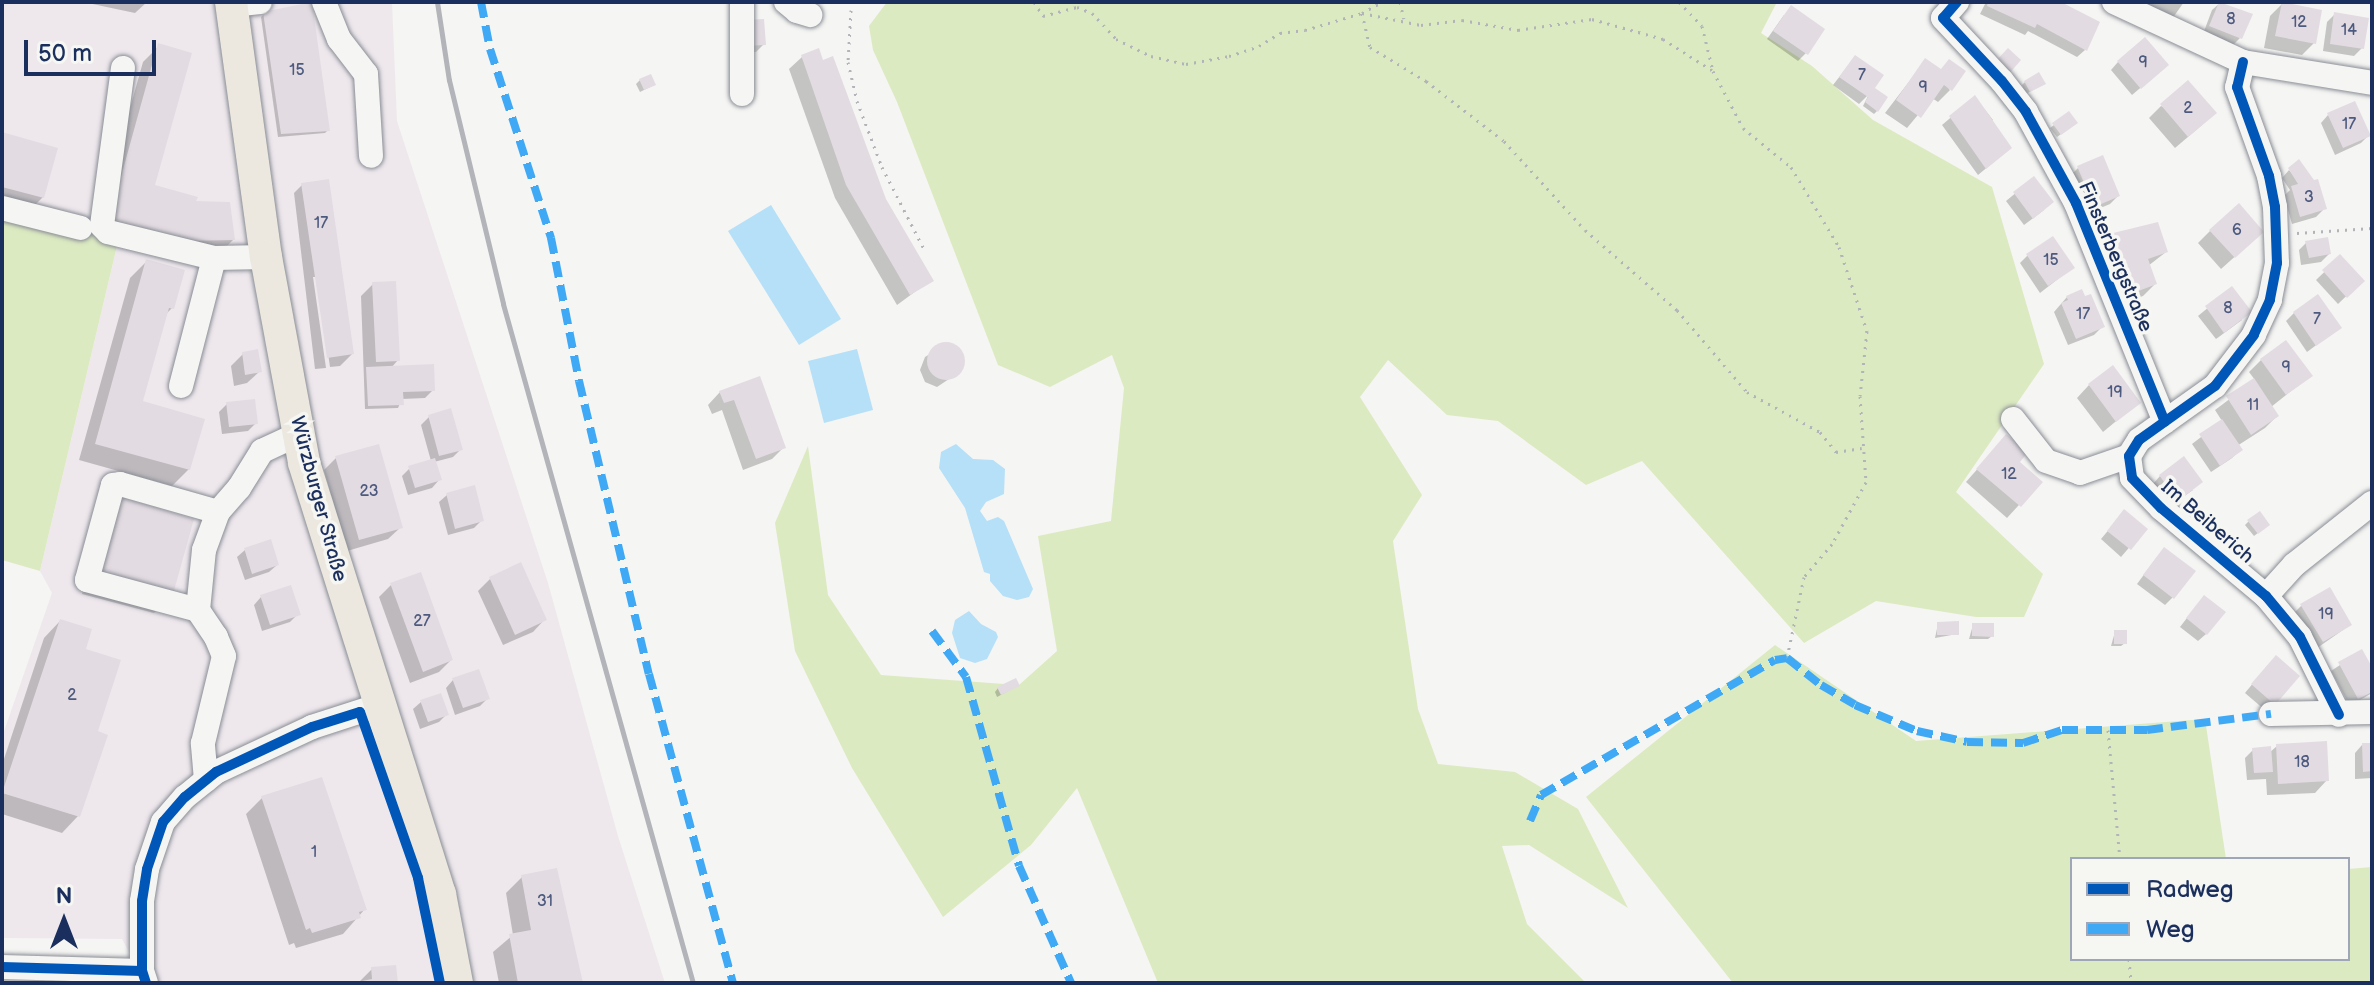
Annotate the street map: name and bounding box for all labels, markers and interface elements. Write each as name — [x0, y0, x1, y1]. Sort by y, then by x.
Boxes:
house number: 8 — [2226, 10, 2236, 30]
house number: 12 — [2291, 13, 2307, 33]
house number: 14 — [2341, 21, 2357, 41]
scale bar — [28, 24, 160, 74]
text: 50 m — [38, 39, 92, 68]
house number: 9 — [2138, 53, 2148, 73]
house number: 15 — [289, 61, 305, 81]
house number: 7 — [1858, 66, 1866, 86]
house number: 9 — [1918, 78, 1928, 98]
house number: 2 — [2183, 99, 2193, 119]
house number: 17 — [2342, 115, 2356, 135]
street label: Finsterbergstraße — [2072, 178, 2158, 336]
house number: 3 — [2304, 188, 2314, 208]
house number: 17 — [314, 214, 328, 234]
house number: 6 — [2232, 221, 2242, 241]
house number: 15 — [2043, 251, 2059, 271]
house number: 8 — [2223, 299, 2233, 319]
house number: 17 — [2076, 305, 2090, 325]
house number: 7 — [2313, 310, 2321, 330]
house number: 9 — [2281, 358, 2291, 378]
house number: 19 — [2107, 383, 2123, 403]
house number: 11 — [2247, 396, 2259, 416]
street label: Würzburger Straße — [284, 414, 352, 584]
house number: 12 — [2001, 465, 2017, 485]
street label: Im Beiberich — [2156, 475, 2258, 569]
house number: 23 — [360, 482, 378, 502]
house number: 19 — [2318, 605, 2334, 625]
house number: 27 — [413, 612, 431, 632]
house number: 2 — [67, 686, 77, 706]
house number: 18 — [2294, 753, 2310, 773]
house number: 1 — [311, 843, 317, 863]
legend — [2070, 857, 2350, 961]
text: Radweg — [2146, 875, 2233, 904]
north arrow — [24, 881, 104, 961]
text: N — [56, 883, 72, 910]
house number: 31 — [537, 892, 553, 912]
text: Weg — [2146, 915, 2195, 944]

